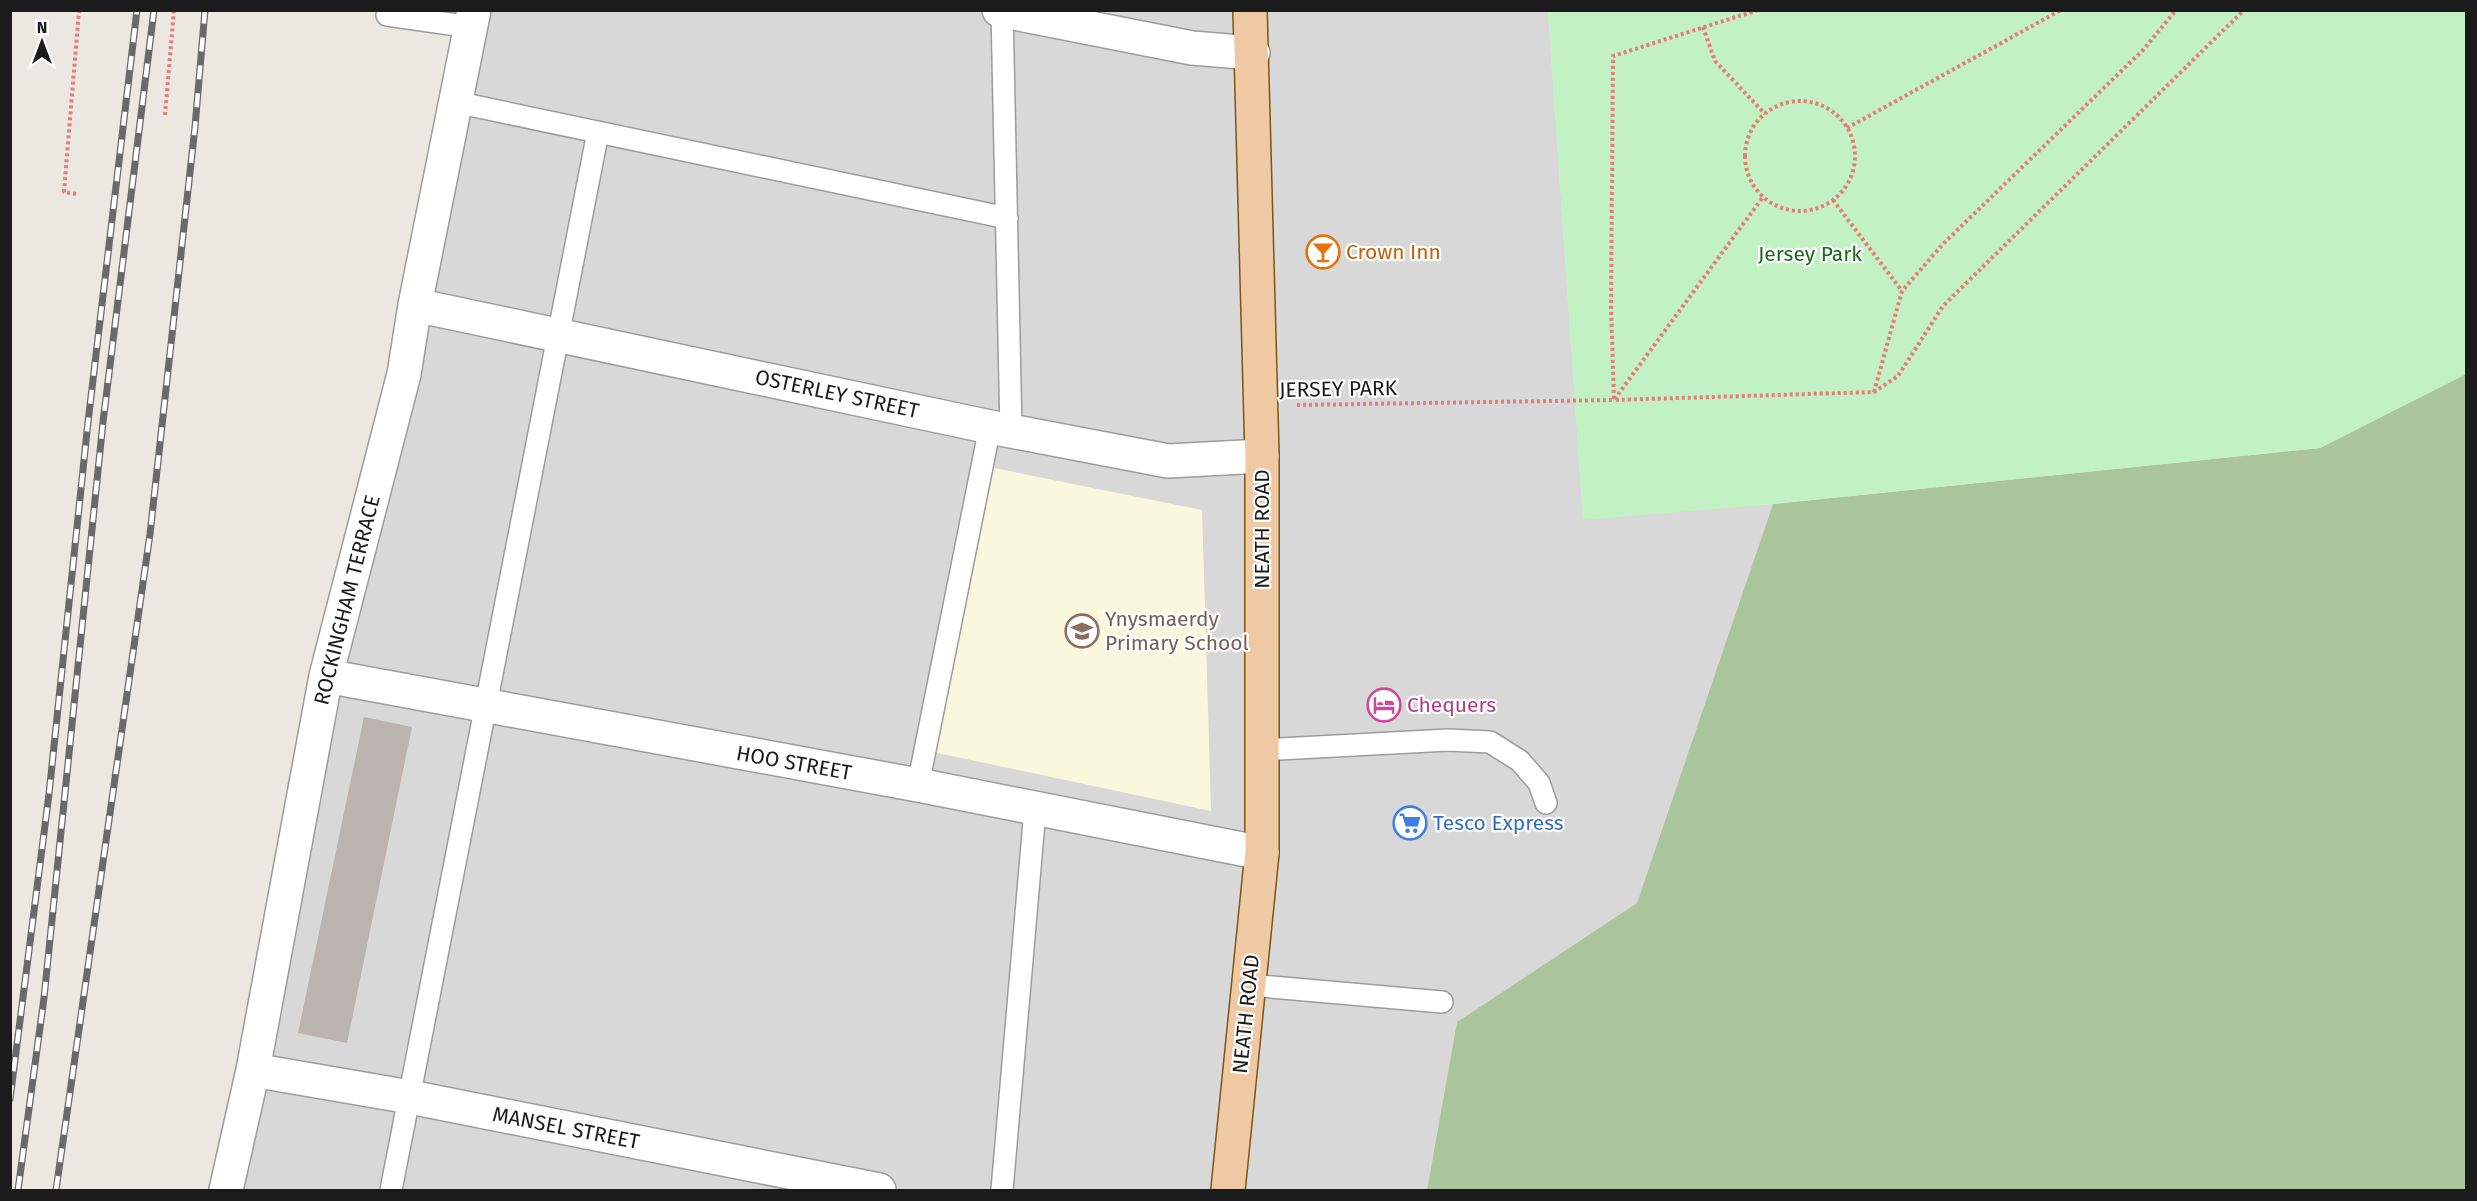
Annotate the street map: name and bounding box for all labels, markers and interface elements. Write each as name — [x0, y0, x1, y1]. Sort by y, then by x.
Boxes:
north arrow — [12, 12, 72, 72]
text: N — [37, 18, 47, 37]
bar icon: Crown Inn — [1305, 234, 1341, 270]
place label: Crown Inn — [1346, 239, 1441, 265]
park label: Jersey Park — [1758, 241, 1862, 267]
street label: OSTERLEY STREET — [753, 364, 921, 424]
street label: JERSEY PARK — [1279, 375, 1398, 403]
street label: NEATH ROAD — [1249, 469, 1275, 589]
street label: ROCKINGHAM TERRACE — [308, 492, 386, 708]
place label: Ynysmaerdy Primary School — [1105, 606, 1249, 656]
school or university icon: Ynysmaerdy Primary School — [1064, 613, 1100, 649]
hotel icon: Chequers — [1366, 687, 1402, 723]
place label: Chequers — [1407, 692, 1496, 718]
street label: HOO STREET — [734, 740, 854, 786]
supermarket icon: Tesco Express — [1392, 805, 1428, 841]
place label: Tesco Express — [1433, 810, 1564, 836]
street label: NEATH ROAD — [1227, 953, 1265, 1075]
street label: MANSEL STREET — [490, 1101, 642, 1155]

